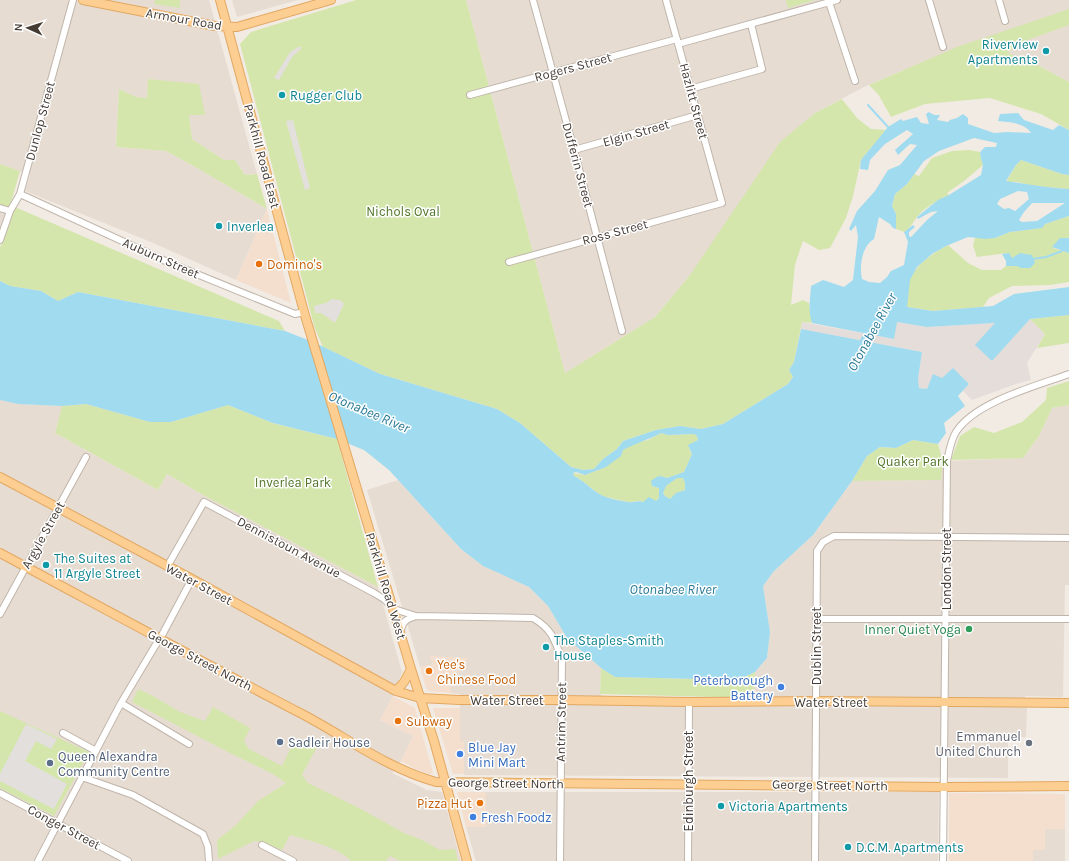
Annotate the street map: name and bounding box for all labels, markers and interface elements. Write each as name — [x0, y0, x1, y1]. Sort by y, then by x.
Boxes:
street label: Armour Road — [145, 5, 223, 33]
north arrow — [8, 8, 48, 48]
text: N — [12, 23, 25, 32]
place label: Riverview Apartments — [968, 37, 1039, 67]
marker: Riverview Apartments — [1041, 46, 1051, 56]
street label: Rogers Street — [533, 49, 613, 85]
street label: Hazlitt Street — [677, 61, 711, 141]
street label: Dunlop Street — [22, 80, 58, 162]
place label: Rugger Club — [290, 88, 362, 103]
marker: Rugger Club — [277, 90, 287, 100]
street label: Parkhill Road East — [241, 102, 283, 210]
street label: Elgin Street — [601, 116, 671, 150]
street label: Dufferin Street — [559, 121, 597, 209]
park label: Nichols Oval — [366, 204, 440, 219]
street label: Ross Street — [580, 216, 650, 248]
place label: Inverlea — [227, 219, 274, 234]
marker: Inverlea — [214, 221, 224, 231]
street label: Auburn Street — [120, 234, 202, 282]
place label: Domino's — [267, 257, 322, 272]
marker: Domino's — [254, 259, 264, 269]
water label: Otonabee River — [844, 289, 901, 374]
water label: Otonabee River — [326, 387, 413, 437]
park label: Quaker Park — [877, 454, 949, 469]
park label: Inverlea Park — [255, 475, 331, 490]
street label: Argyle Street — [18, 499, 68, 571]
street label: Dennistoun Avenue — [235, 513, 344, 581]
street label: London Street — [939, 528, 954, 610]
street label: Parkhill Road West — [363, 531, 409, 641]
place label: The Suites at 11 Argyle Street — [54, 551, 140, 581]
marker: The Suites at 11 Argyle Street — [41, 560, 51, 570]
street label: Water Street — [163, 560, 235, 608]
water label: Otonabee River — [630, 581, 718, 598]
street label: Dublin Street — [809, 607, 824, 685]
place label: Inner Quiet Yoga — [864, 622, 961, 637]
marker: Inner Quiet Yoga — [964, 624, 974, 634]
street label: George Street North — [145, 626, 255, 694]
place label: The Staples-Smith House — [554, 633, 664, 663]
marker: The Staples-Smith House — [541, 642, 551, 652]
place label: Yee's Chinese Food — [437, 657, 516, 687]
marker: Yee's Chinese Food — [424, 666, 434, 676]
place label: Peterborough Battery — [693, 673, 773, 703]
street label: Antrim Street — [553, 682, 569, 762]
marker: Peterborough Battery — [776, 682, 786, 692]
street label: Water Street — [470, 693, 544, 708]
street label: Water Street — [794, 695, 868, 710]
place label: Subway — [406, 714, 452, 729]
marker: Subway — [393, 716, 403, 726]
place label: Emmanuel United Church — [935, 729, 1021, 759]
street label: Edinburgh Street — [681, 731, 696, 831]
place label: Sadleir House — [288, 735, 370, 750]
marker: Sadleir House — [275, 737, 285, 747]
marker: Emmanuel United Church — [1024, 738, 1034, 748]
place label: Blue Jay Mini Mart — [468, 740, 526, 770]
place label: Queen Alexandra Community Centre — [58, 749, 170, 779]
marker: Blue Jay Mini Mart — [455, 749, 465, 759]
marker: Queen Alexandra Community Centre — [45, 758, 55, 768]
street label: George Street North — [448, 774, 564, 792]
street label: George Street North — [772, 776, 888, 794]
place label: Pizza Hut — [417, 796, 472, 811]
marker: Pizza Hut — [475, 798, 485, 808]
place label: Victoria Apartments — [729, 799, 848, 814]
marker: Victoria Apartments — [716, 801, 726, 811]
street label: Conger Street — [25, 802, 103, 853]
place label: Fresh Foodz — [481, 810, 551, 825]
marker: Fresh Foodz — [468, 812, 478, 822]
place label: D.C.M. Apartments — [856, 840, 964, 855]
marker: D.C.M. Apartments — [843, 842, 853, 852]

